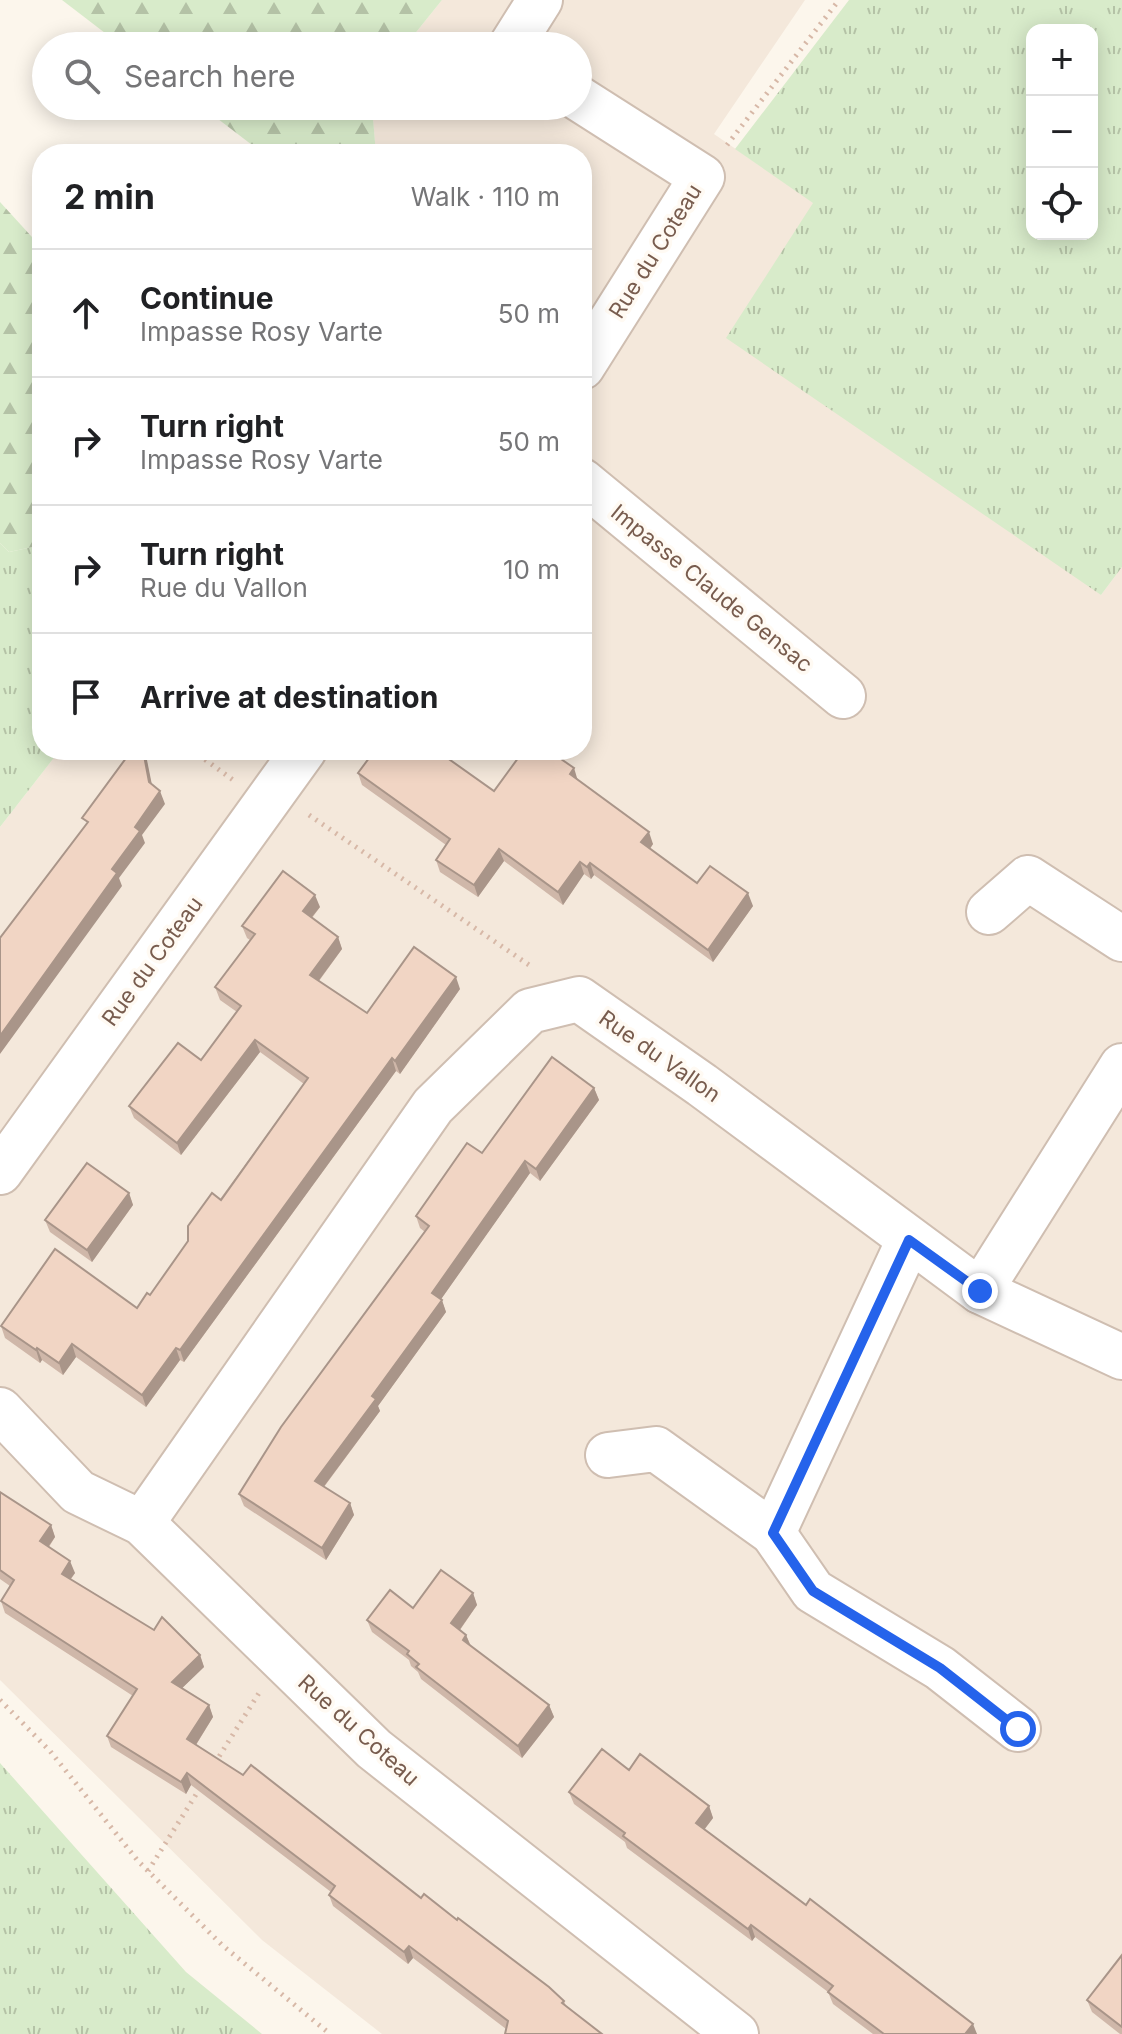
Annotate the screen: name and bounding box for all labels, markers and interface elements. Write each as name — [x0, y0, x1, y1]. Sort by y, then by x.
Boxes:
map controls — [1026, 24, 1098, 240]
button: + — [1026, 24, 1098, 96]
search box — [32, 32, 592, 120]
icon: search — [60, 54, 104, 98]
text: Search here — [124, 58, 296, 94]
button: − — [1026, 96, 1098, 168]
button: locate — [1026, 168, 1098, 240]
text: 2 min — [64, 176, 155, 217]
street label: Rue du Coteau — [603, 179, 707, 323]
text: Walk · 110 m — [411, 181, 560, 212]
text: Continue — [140, 280, 274, 316]
icon: ahead — [64, 291, 108, 335]
text: 50 m — [498, 298, 560, 329]
text: Impasse Rosy Varte — [140, 316, 383, 347]
text: Turn right — [140, 408, 284, 444]
icon: right — [64, 419, 108, 463]
text: 50 m — [498, 426, 560, 457]
text: Impasse Rosy Varte — [140, 444, 383, 475]
street label: Impasse Claude Gensac — [606, 499, 818, 677]
text: Turn right — [140, 536, 284, 572]
icon: right — [64, 547, 108, 591]
text: 10 m — [503, 554, 560, 585]
text: Rue du Vallon — [140, 572, 308, 603]
icon: arrive — [64, 675, 108, 719]
text: Arrive at destination — [140, 679, 438, 715]
street label: Rue du Coteau — [96, 891, 208, 1031]
street label: Rue du Vallon — [594, 1005, 726, 1107]
route end — [962, 1273, 998, 1309]
street label: Rue du Coteau — [293, 1669, 425, 1791]
route start — [1000, 1711, 1036, 1747]

